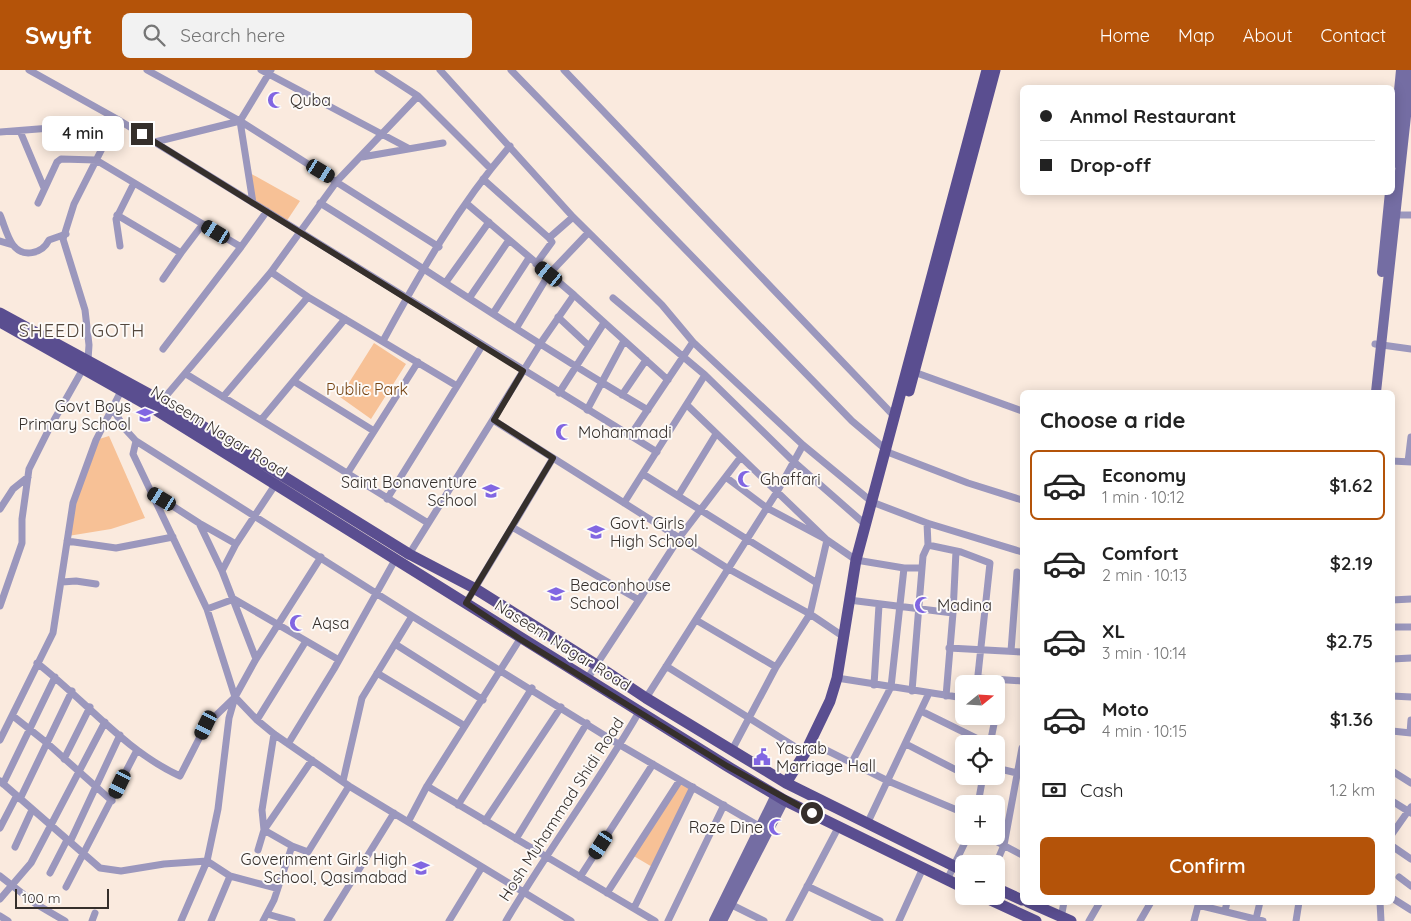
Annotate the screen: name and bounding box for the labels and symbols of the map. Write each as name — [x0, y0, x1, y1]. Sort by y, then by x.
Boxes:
mosque icon: Quba — [266, 90, 286, 110]
place label: Quba — [290, 90, 331, 110]
callout: 4 min — [42, 116, 124, 152]
route end — [131, 123, 153, 145]
car — [304, 157, 337, 185]
car — [199, 218, 232, 246]
car — [532, 259, 565, 289]
district label: SHEEDI GOTH — [19, 319, 145, 342]
park label: Public Park — [326, 379, 408, 399]
street label: Naseem Nagar Road — [147, 381, 291, 481]
place label: Govt Boys Primary School — [19, 396, 131, 434]
school or university icon: Govt Boys Primary School — [135, 405, 155, 425]
mosque icon: Mohammadi — [554, 422, 574, 442]
place label: Mohammadi — [578, 422, 672, 442]
mosque icon: Ghaffari — [736, 469, 756, 489]
place label: Ghaffari — [760, 469, 821, 489]
place label: Saint Bonaventure School — [341, 472, 477, 510]
school or university icon: Saint Bonaventure School — [481, 481, 501, 501]
car — [145, 485, 178, 513]
place label: Govt. Girls High School — [610, 513, 698, 551]
school or university icon: Govt. Girls High School — [586, 522, 606, 542]
place label: Beaconhouse School — [570, 575, 671, 613]
school or university icon: Beaconhouse School — [546, 584, 566, 604]
street label: Naseem Nagar Road — [491, 595, 635, 695]
mosque icon: Madina — [913, 595, 933, 615]
place label: Madina — [937, 595, 992, 615]
mosque icon: Aqsa — [288, 613, 308, 633]
place label: Aqsa — [312, 613, 349, 633]
north arrow — [955, 675, 1005, 725]
car — [192, 708, 219, 742]
street label: Hosh Muhammad Shidi Road — [494, 713, 628, 905]
place label: Yasrab Marriage Hall — [776, 738, 876, 776]
public building icon: Yasrab Marriage Hall — [752, 747, 772, 767]
car — [106, 767, 133, 801]
route start — [801, 802, 823, 824]
place label: Roze Dine — [689, 817, 763, 837]
mosque icon: Roze Dine — [767, 817, 787, 837]
car — [586, 828, 615, 862]
place label: Government Girls High School, Qasimabad — [241, 849, 407, 887]
school or university icon: Government Girls High School, Qasimabad — [411, 858, 431, 878]
scale bar — [15, 886, 109, 909]

